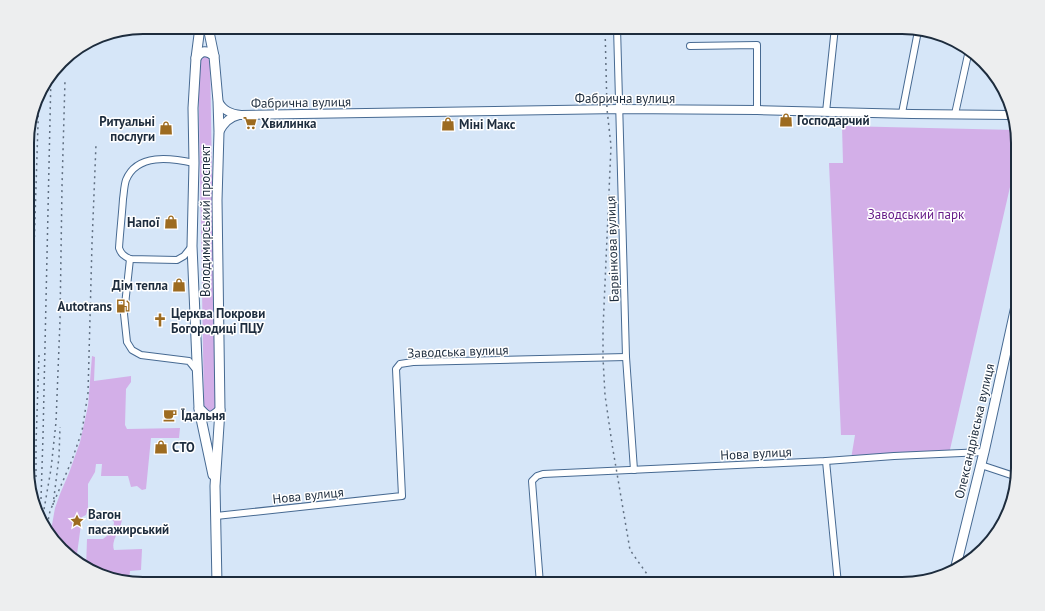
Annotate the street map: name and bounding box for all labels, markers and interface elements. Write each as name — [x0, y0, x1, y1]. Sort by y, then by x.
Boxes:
street label: Фабрична вулиця — [575, 90, 675, 107]
street label: Фабрична вулиця — [251, 93, 351, 112]
shop icon: Господарчий — [778, 112, 794, 128]
place label: Господарчий — [797, 112, 870, 129]
place label: Ритуальні послуги — [99, 113, 155, 145]
supermarket icon: Хвилинка — [242, 115, 258, 131]
place label: Хвилинка — [261, 115, 316, 132]
shop icon: Міні Макс — [440, 116, 456, 132]
place label: Міні Макс — [459, 116, 516, 133]
shop icon: Ритуальні послуги — [158, 120, 174, 136]
street label: Володимирський проспект — [197, 144, 214, 297]
street label: Барвінкова вулиця — [602, 196, 623, 302]
park label: Заводський парк — [868, 206, 965, 223]
place label: Напої — [127, 214, 160, 231]
shop icon: Напої — [163, 214, 179, 230]
place label: Дім тепла — [112, 277, 168, 294]
shop icon: Дім тепла — [171, 277, 187, 293]
place label: Autotrans — [58, 298, 113, 315]
fuel station icon: Autotrans — [115, 298, 131, 314]
place label: Церква Покрови Богородиці ПЦУ — [171, 305, 265, 337]
church icon: Церква Покрови Богородиці ПЦУ — [152, 312, 168, 328]
street label: Заводська вулиця — [407, 341, 509, 362]
street label: Олександрівська вулиця — [951, 362, 998, 500]
cafe icon: Їдальня — [162, 407, 178, 423]
place label: Їдальня — [181, 407, 225, 424]
shop icon: СТО — [153, 439, 169, 455]
place label: СТО — [172, 439, 195, 456]
street label: Нова вулиця — [720, 443, 792, 464]
street label: Нова вулиця — [272, 483, 344, 508]
place label: Вагон пасажирський — [88, 506, 169, 538]
place icon: Вагон пасажирський — [69, 513, 85, 529]

